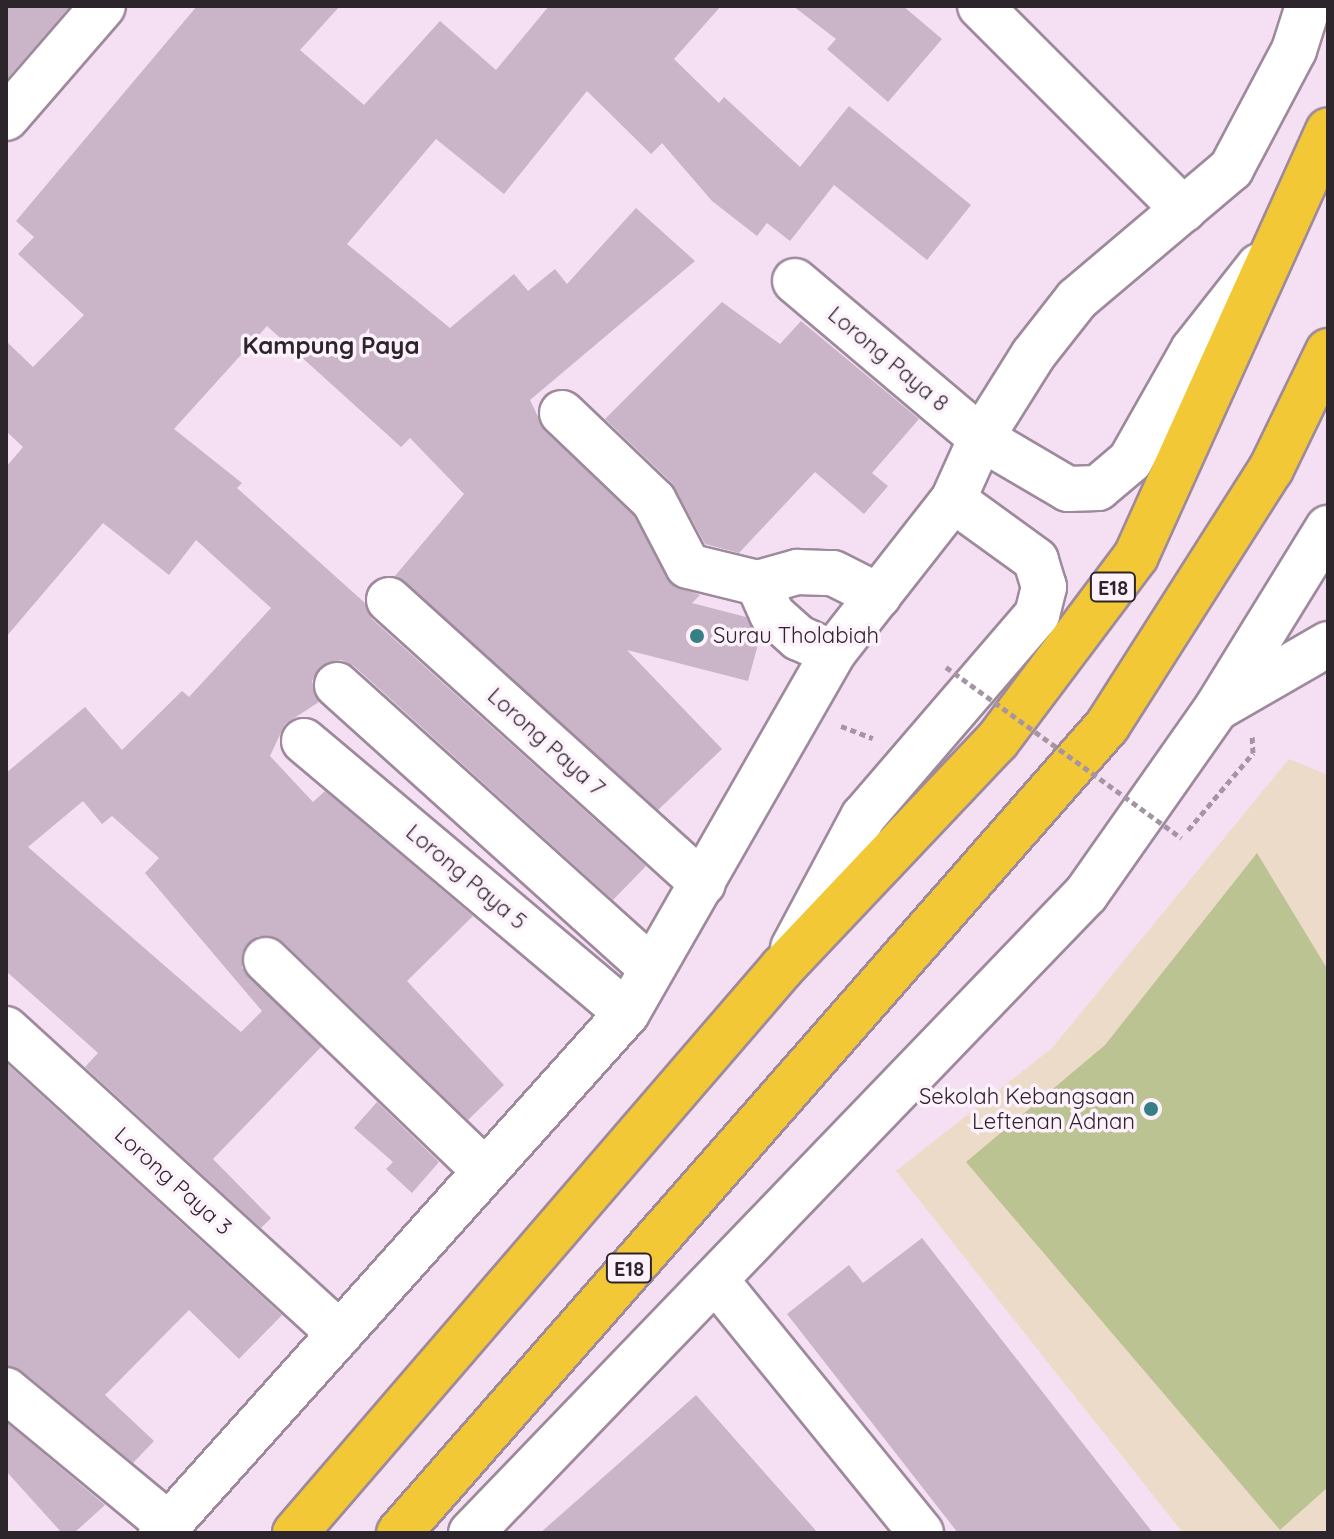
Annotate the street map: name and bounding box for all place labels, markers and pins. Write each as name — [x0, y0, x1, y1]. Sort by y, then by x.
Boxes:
place label: Surau Tholabiah — [713, 623, 879, 649]
marker: Surau Tholabiah — [688, 627, 706, 645]
place label: Sekolah Kebangsaan Leftenan Adnan — [919, 1083, 1135, 1134]
marker: Sekolah Kebangsaan Leftenan Adnan — [1142, 1100, 1160, 1118]

